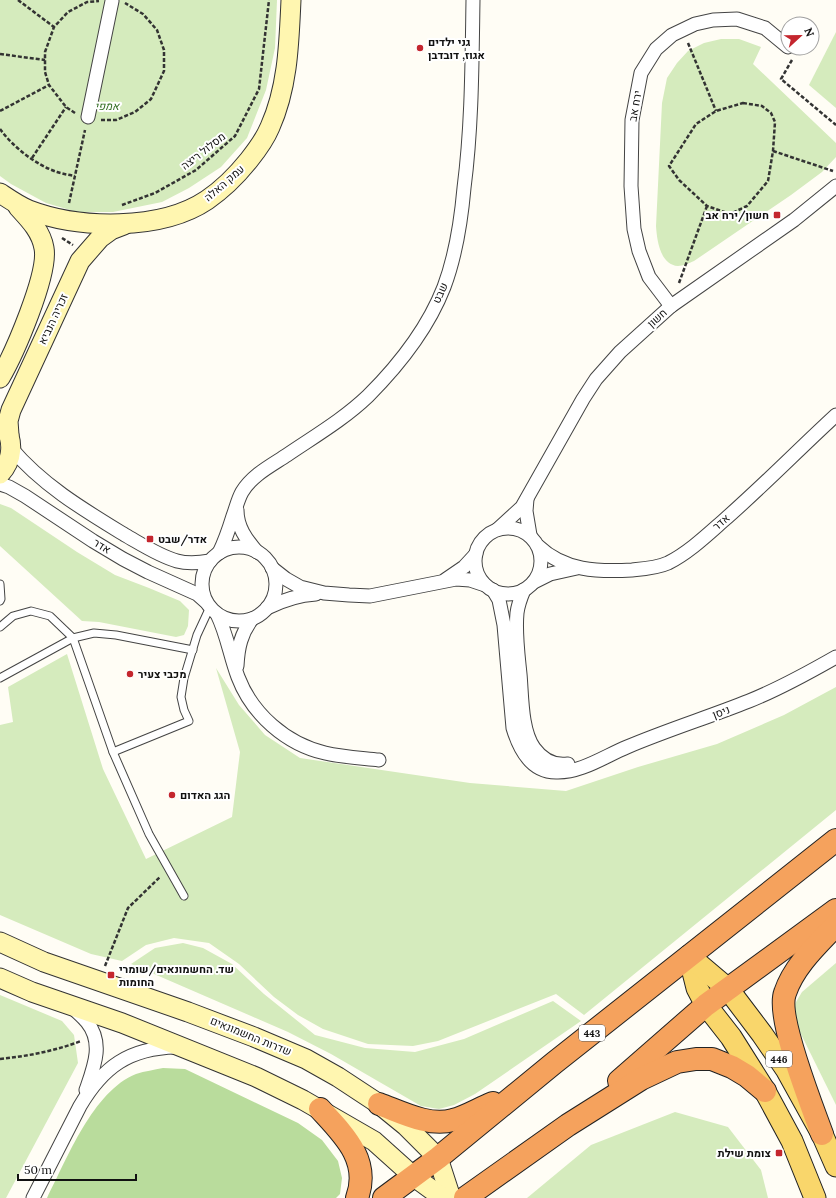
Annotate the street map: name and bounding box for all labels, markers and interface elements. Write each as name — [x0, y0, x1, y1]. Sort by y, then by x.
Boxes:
north arrow — [780, 16, 820, 56]
text: N — [801, 26, 818, 39]
place label: גני ילדים אגוז, דובדבן — [428, 35, 485, 62]
marker: גני ילדים אגוז, דובדבן — [415, 43, 425, 53]
street label: ירח אב — [625, 89, 645, 123]
park label: אמפי — [95, 99, 121, 113]
street label: מסלול ריצה — [178, 129, 228, 173]
street label: עמק האלה — [201, 162, 247, 204]
place label: חשון/ירח אב — [706, 208, 769, 223]
marker: חשון/ירח אב — [772, 210, 782, 220]
street label: שבט — [429, 280, 451, 306]
street label: זכריה הנביא — [35, 291, 71, 347]
street label: חשון — [644, 305, 670, 331]
street label: אדר — [710, 511, 732, 533]
place label: אדר/שבט — [158, 532, 207, 547]
marker: אדר/שבט — [145, 534, 155, 544]
street label: אדר — [91, 535, 113, 557]
place label: מכבי צעיר — [138, 667, 186, 681]
marker: מכבי צעיר — [125, 669, 135, 679]
street label: ניסן — [710, 702, 732, 722]
place label: הגג האדום — [180, 788, 231, 802]
marker: הגג האדום — [167, 790, 177, 800]
place label: שד. החשמונאים/שומרי החומות — [119, 962, 234, 989]
marker: שד. החשמונאים/שומרי החומות — [106, 970, 116, 980]
street label: שדרות החשמונאים — [208, 1013, 294, 1059]
road number: 443 — [579, 1025, 605, 1041]
road number: 446 — [766, 1051, 792, 1067]
place label: צומת שילת — [718, 1146, 772, 1160]
marker: צומת שילת — [774, 1148, 784, 1158]
scale bar — [18, 1156, 136, 1182]
text: 50 m — [24, 1162, 52, 1177]

